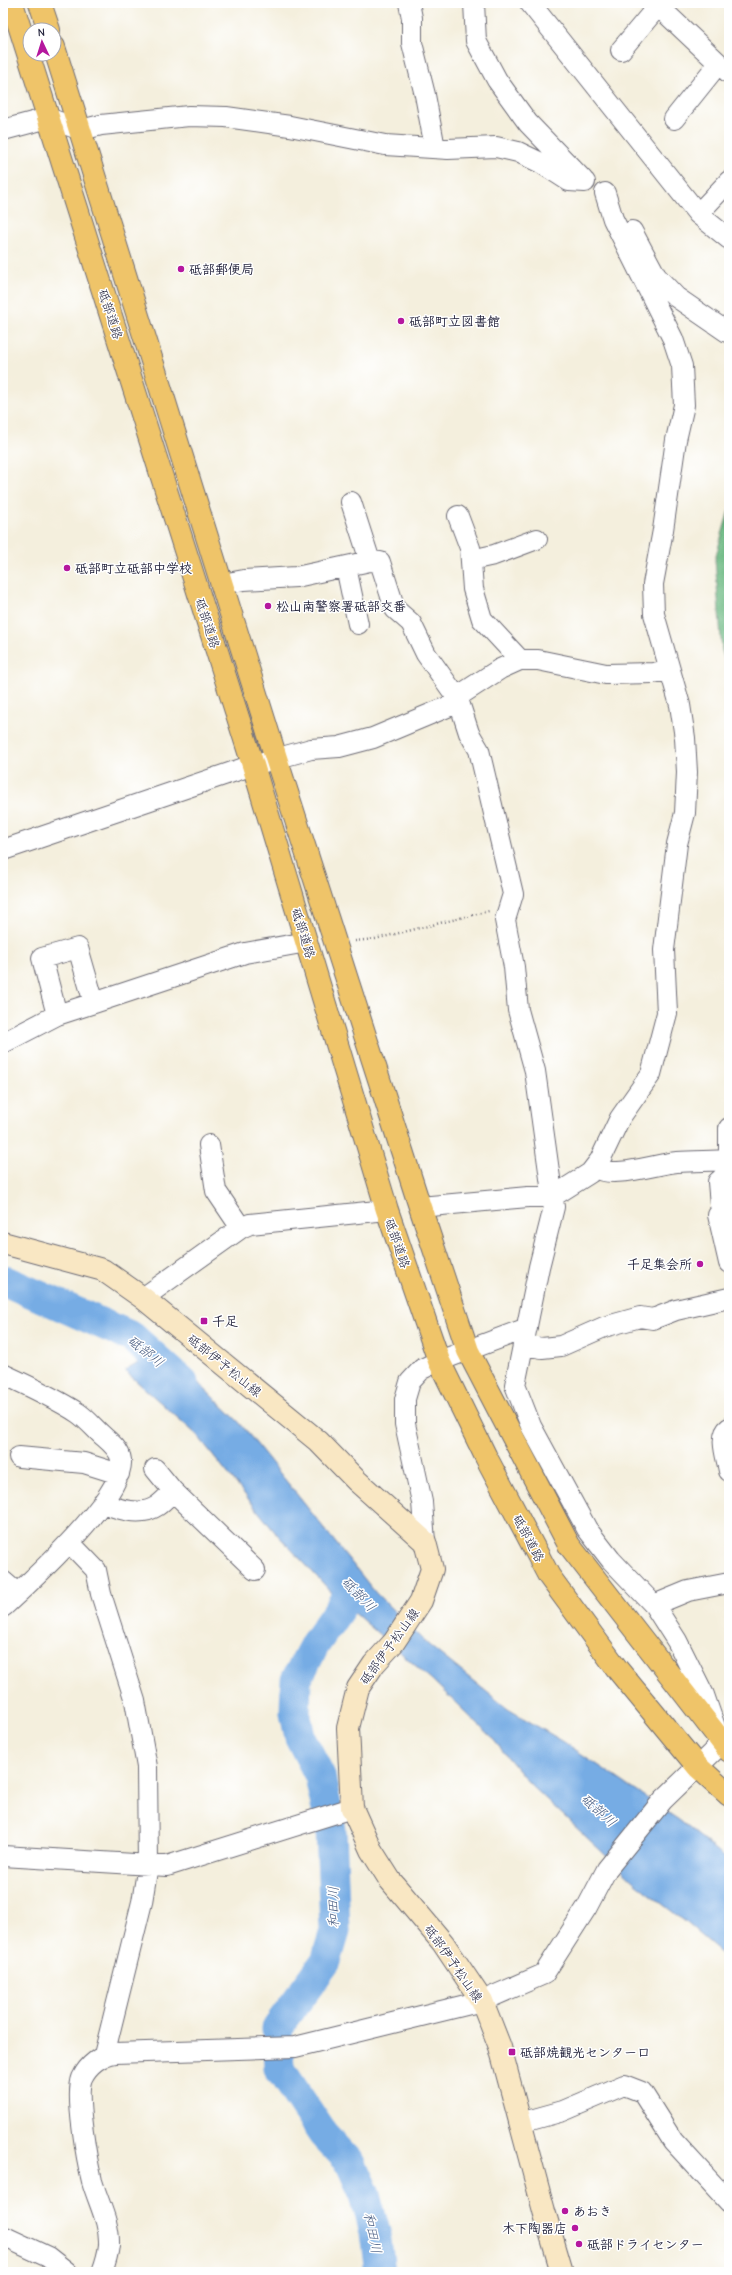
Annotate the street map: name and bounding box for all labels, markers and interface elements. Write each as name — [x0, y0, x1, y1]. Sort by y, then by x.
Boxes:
north arrow — [22, 22, 62, 62]
text: N — [37, 26, 45, 39]
place label: 砥部郵便局 — [189, 262, 254, 277]
marker: 砥部郵便局 — [176, 264, 186, 274]
street label: 砥部道路 — [95, 287, 126, 341]
place label: 砥部町立図書館 — [409, 314, 500, 329]
marker: 砥部町立図書館 — [396, 316, 406, 326]
place label: 砥部町立砥部中学校 — [75, 561, 192, 576]
marker: 砥部町立砥部中学校 — [62, 563, 72, 573]
street label: 砥部道路 — [192, 596, 223, 650]
place label: 松山南警察署砥部交番 — [276, 599, 406, 614]
marker: 松山南警察署砥部交番 — [263, 601, 273, 611]
street label: 砥部道路 — [289, 906, 318, 960]
street label: 砥部道路 — [382, 1216, 413, 1270]
place label: 千足集会所 — [627, 1257, 692, 1272]
marker: 千足集会所 — [695, 1259, 705, 1269]
place label: 千足 — [212, 1314, 238, 1329]
marker: 千足 — [199, 1316, 209, 1326]
street label: 砥部伊予松山線 — [185, 1331, 266, 1400]
water label: 砥部川 — [124, 1332, 167, 1371]
street label: 砥部道路 — [510, 1512, 547, 1565]
water label: 砥部川 — [338, 1573, 379, 1615]
street label: 砥部伊予松山線 — [357, 1604, 423, 1688]
water label: 砥部川 — [577, 1790, 620, 1831]
water label: 和田川 — [325, 1886, 342, 1928]
street label: 砥部伊予松山線 — [421, 1922, 486, 2006]
place label: 砥部焼観光センター口 — [520, 2045, 650, 2060]
marker: 砥部焼観光センター口 — [507, 2047, 517, 2057]
place label: あおき — [573, 2204, 612, 2219]
marker: あおき — [560, 2206, 570, 2216]
water label: 和田川 — [360, 2211, 385, 2255]
place label: 木下陶器店 — [502, 2221, 567, 2236]
marker: 木下陶器店 — [570, 2223, 580, 2233]
place label: 砥部ドライセンター — [587, 2237, 704, 2252]
marker: 砥部ドライセンター — [574, 2239, 584, 2249]

